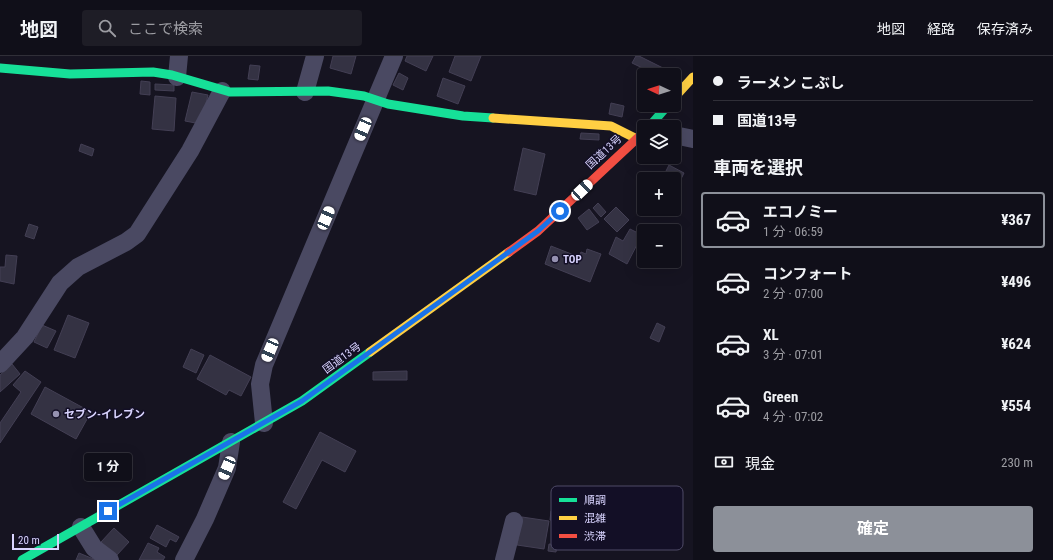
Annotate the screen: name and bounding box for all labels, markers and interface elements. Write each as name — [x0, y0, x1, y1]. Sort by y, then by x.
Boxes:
search box — [82, 10, 362, 46]
icon: search — [96, 17, 118, 39]
text: 地図 — [20, 18, 58, 41]
text: ここで検索 — [128, 20, 203, 38]
text: 地図 — [877, 21, 905, 37]
text: 経路 — [927, 21, 955, 37]
text: 保存済み — [977, 21, 1033, 37]
north arrow — [637, 68, 681, 112]
map controls — [637, 68, 681, 268]
text: ラーメン こぶし — [737, 74, 845, 92]
text: 国道13号 — [737, 112, 797, 130]
car — [353, 116, 373, 142]
button: layers — [637, 120, 681, 164]
street label: 国道13号 — [584, 132, 624, 172]
text: 車両を選択 — [713, 157, 803, 178]
button: + — [637, 172, 681, 216]
car — [569, 177, 595, 203]
route start — [551, 202, 569, 220]
icon: car — [715, 202, 751, 238]
text: エコノミー — [763, 203, 838, 221]
car — [316, 205, 336, 231]
text: ¥367 — [1001, 211, 1031, 229]
button: − — [637, 224, 681, 268]
text: 1 分 · 06:59 — [763, 224, 823, 239]
place label: TOP — [563, 253, 582, 266]
marker: TOP — [550, 254, 560, 264]
icon: car — [715, 264, 751, 300]
text: コンフォート — [763, 265, 853, 283]
text: ¥496 — [1001, 273, 1031, 291]
text: 2 分 · 07:00 — [763, 286, 823, 301]
icon: car — [715, 326, 751, 362]
text: XL — [763, 326, 779, 344]
text: ¥624 — [1001, 335, 1031, 353]
car — [260, 337, 280, 363]
street label: 国道13号 — [320, 340, 364, 376]
text: 3 分 · 07:01 — [763, 347, 823, 362]
icon: car — [715, 388, 751, 424]
text: Green — [763, 388, 798, 406]
text: ¥554 — [1001, 397, 1031, 415]
place label: セブン-イレブン — [64, 408, 145, 421]
marker: セブン-イレブン — [51, 409, 61, 419]
text: 4 分 · 07:02 — [763, 409, 823, 424]
icon: cash — [713, 451, 735, 473]
callout: 1 分 — [84, 453, 132, 481]
car — [217, 455, 237, 481]
text: 現金 — [745, 455, 775, 473]
text: 230 m — [1001, 455, 1033, 470]
text: 1 分 — [97, 459, 119, 474]
legend — [551, 486, 683, 550]
text: 順調 — [584, 494, 606, 507]
route end — [99, 502, 117, 520]
button: 確定 — [713, 506, 1033, 552]
text: 混雑 — [584, 512, 606, 525]
text: 渋滞 — [584, 530, 606, 543]
scale bar — [12, 532, 59, 551]
text: 20 m — [18, 534, 40, 547]

